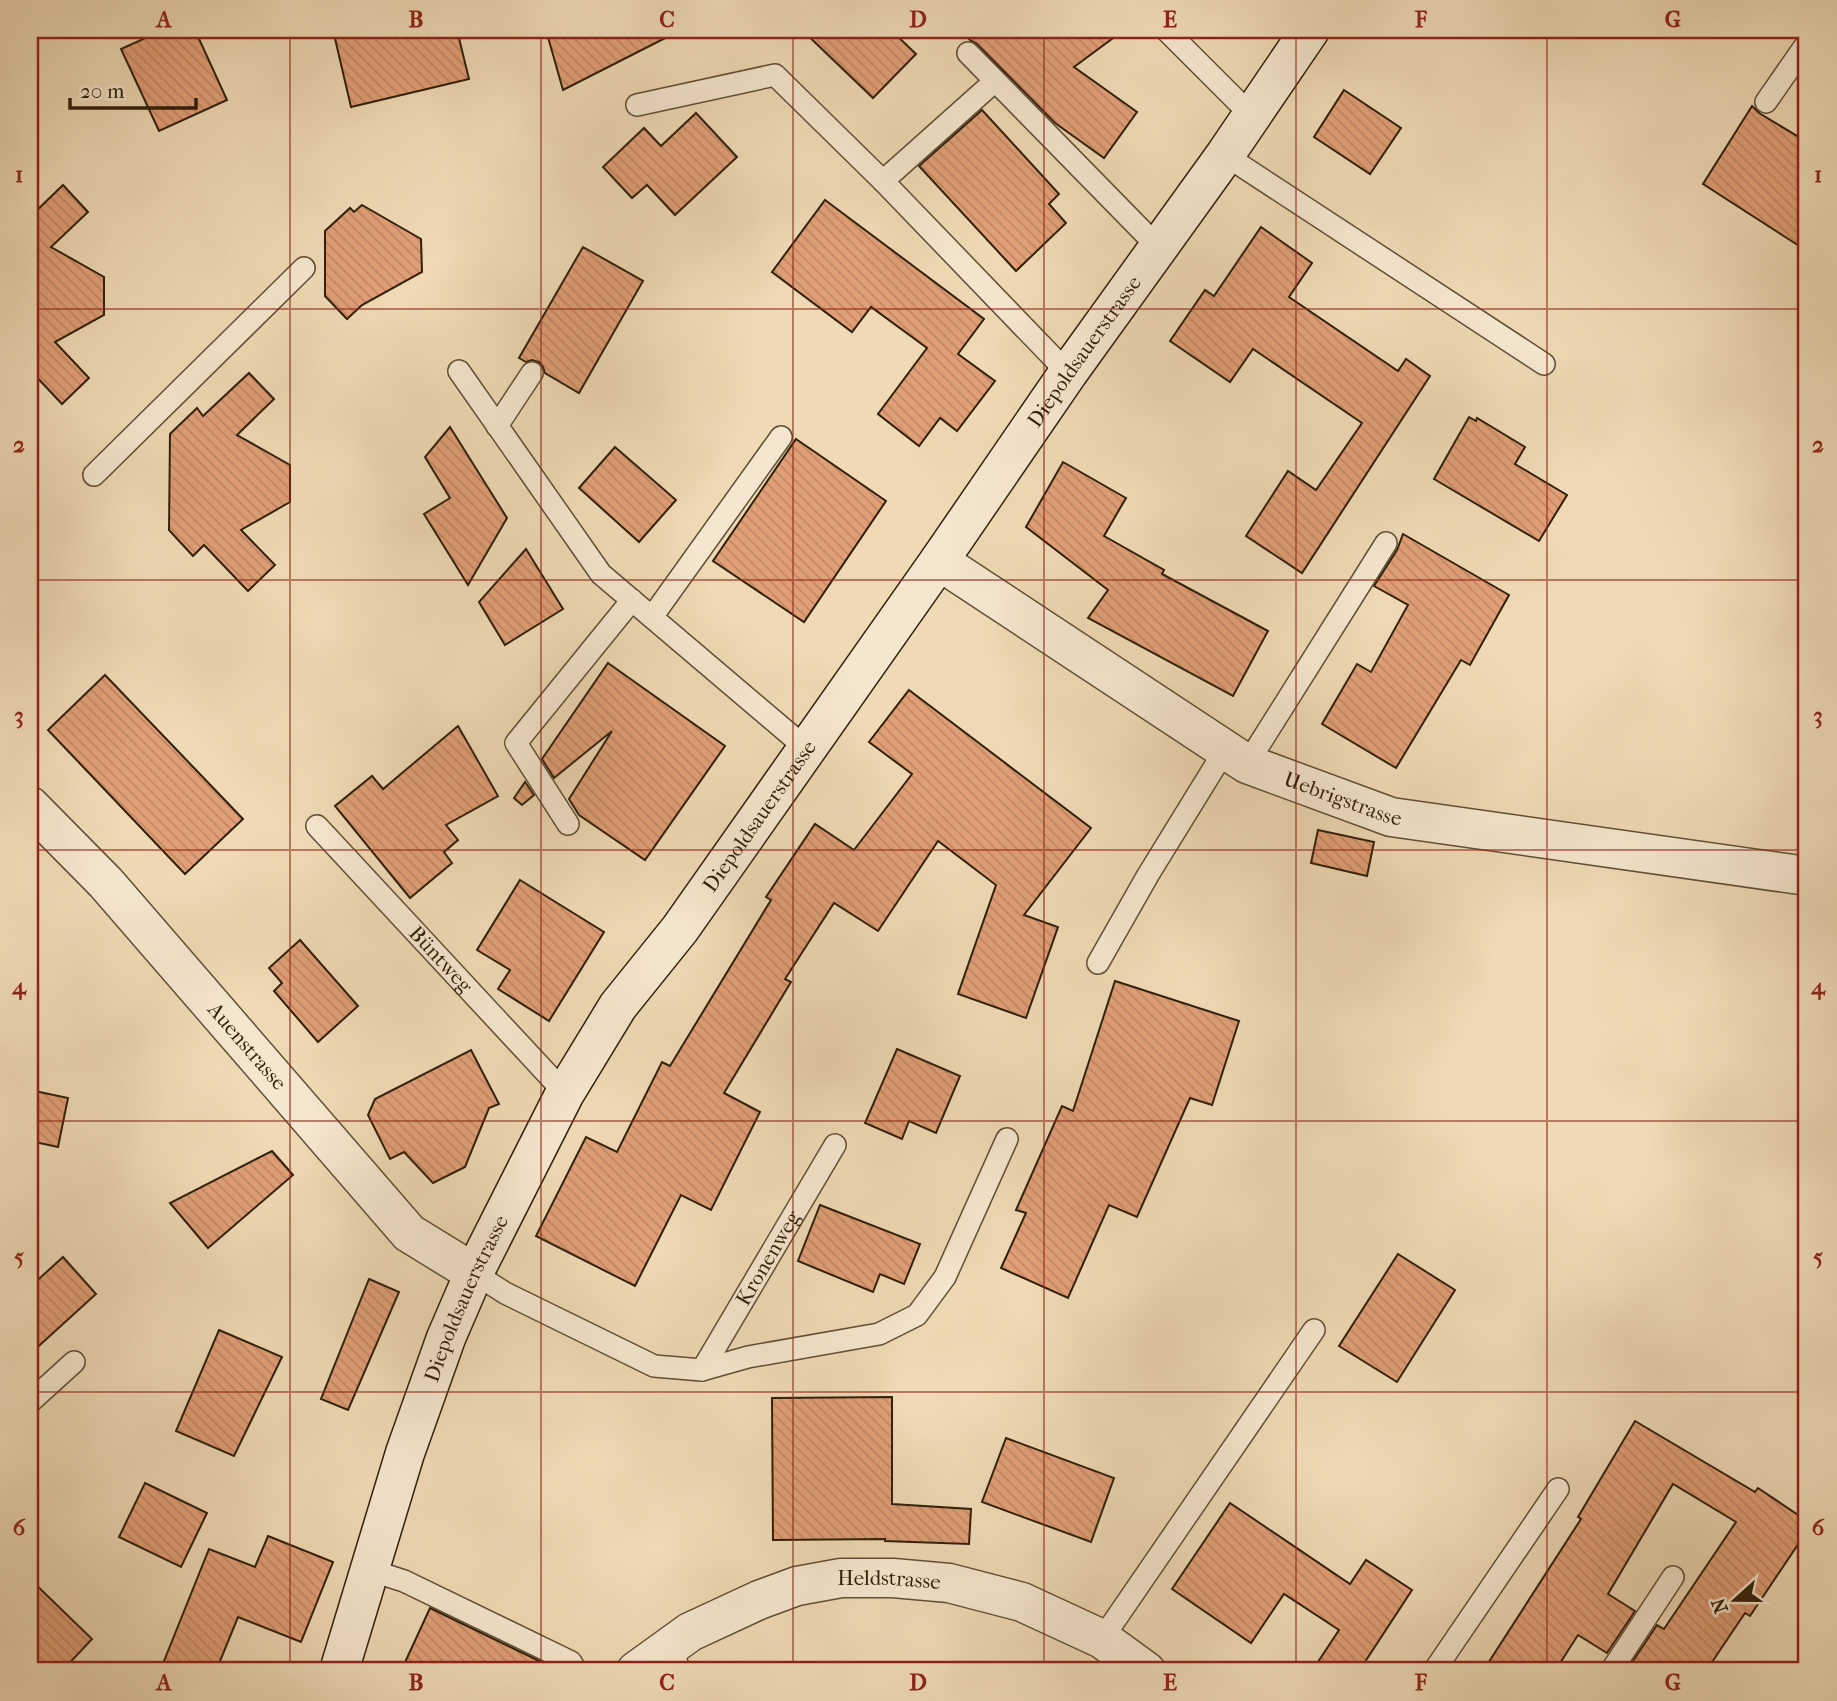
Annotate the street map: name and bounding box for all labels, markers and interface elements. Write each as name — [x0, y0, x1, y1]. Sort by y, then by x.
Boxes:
text: A — [155, 6, 173, 33]
text: B — [409, 6, 424, 33]
text: C — [659, 6, 675, 33]
text: D — [909, 6, 927, 33]
text: E — [1163, 6, 1177, 33]
text: F — [1414, 6, 1428, 33]
text: G — [1665, 6, 1681, 33]
scale bar — [70, 66, 196, 110]
text: 20 m — [80, 79, 125, 103]
text: 1 — [15, 161, 23, 188]
text: 1 — [1814, 161, 1822, 188]
street label: Diepoldsauerstrasse — [1022, 271, 1146, 432]
text: 2 — [13, 431, 25, 458]
text: 2 — [1812, 431, 1824, 458]
text: 3 — [14, 702, 24, 729]
text: 3 — [1813, 702, 1823, 729]
street label: Diepoldsauerstrasse — [698, 736, 821, 897]
street label: Uebrigstrasse — [1281, 767, 1403, 830]
street label: Büntweg — [404, 921, 478, 998]
text: 4 — [11, 973, 27, 1000]
text: 4 — [1810, 973, 1826, 1000]
street label: Auenstrasse — [202, 997, 292, 1095]
street label: Kronenweg — [731, 1206, 806, 1310]
street label: Diepoldsauerstrasse — [419, 1211, 513, 1385]
text: 5 — [14, 1243, 24, 1270]
text: 5 — [1813, 1243, 1823, 1270]
text: 6 — [13, 1514, 26, 1541]
text: 6 — [1812, 1514, 1825, 1541]
north arrow — [1700, 1564, 1770, 1634]
street label: Heldstrasse — [837, 1566, 942, 1594]
text: N — [1707, 1595, 1733, 1616]
text: A — [155, 1669, 173, 1696]
text: B — [409, 1669, 424, 1696]
text: C — [659, 1669, 675, 1696]
text: D — [909, 1669, 927, 1696]
text: E — [1163, 1669, 1177, 1696]
text: F — [1414, 1669, 1428, 1696]
text: G — [1665, 1669, 1681, 1696]

